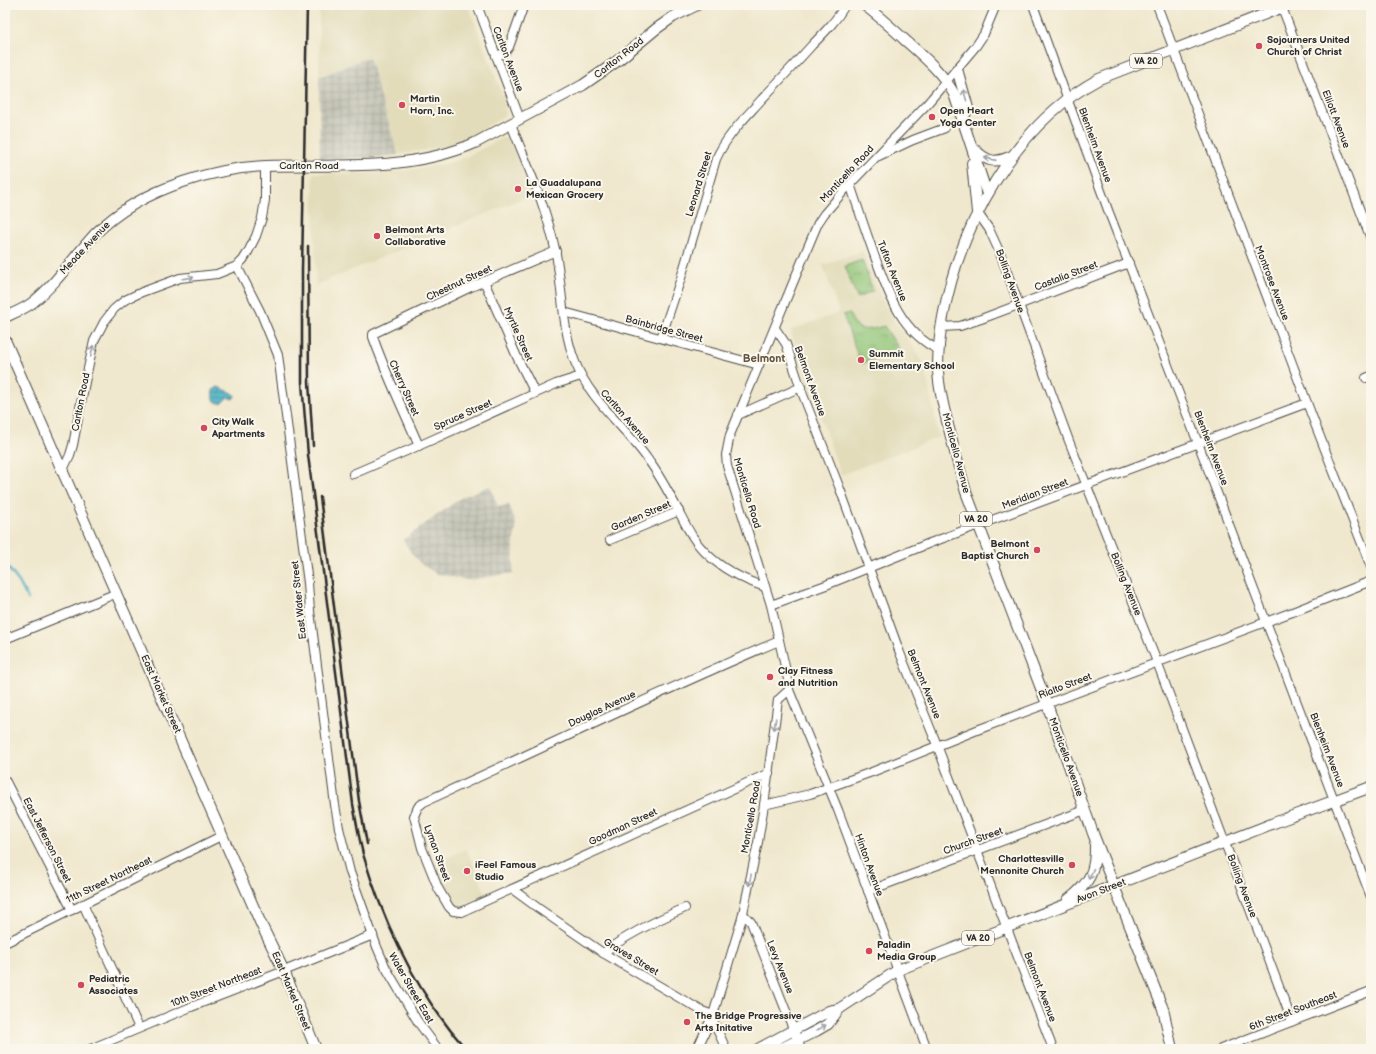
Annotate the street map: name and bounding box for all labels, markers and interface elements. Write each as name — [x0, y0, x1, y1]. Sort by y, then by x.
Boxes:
street label: Carlton Avenue — [490, 25, 526, 93]
place label: Sojourners United Church of Christ — [1267, 34, 1350, 58]
street label: Carlton Road — [592, 35, 646, 81]
marker: Sojourners United Church of Christ — [1254, 41, 1264, 51]
road number: VA 20 — [1130, 54, 1162, 68]
one-way arrow — [960, 88, 968, 101]
street label: Elliott Avenue — [1319, 88, 1353, 150]
place label: Martin Horn, Inc. — [410, 93, 454, 117]
marker: Martin Horn, Inc. — [397, 100, 407, 110]
place label: Open Heart Yoga Center — [940, 105, 997, 129]
street label: Blenheim Avenue — [1076, 106, 1114, 184]
marker: Open Heart Yoga Center — [927, 112, 937, 122]
street label: Monticello Road — [818, 143, 877, 205]
street label: Leonard Street — [683, 150, 715, 218]
one-way arrow — [984, 155, 997, 163]
street label: Carlton Road — [279, 160, 339, 172]
place label: La Guadalupana Mexican Grocery — [526, 177, 604, 201]
marker: La Guadalupana Mexican Grocery — [513, 184, 523, 194]
street label: Meade Avenue — [57, 219, 113, 277]
place label: Belmont Arts Collaborative — [385, 224, 446, 248]
marker: Belmont Arts Collaborative — [372, 231, 382, 241]
street label: Tufton Avenue — [874, 239, 910, 303]
street label: Montrose Avenue — [1252, 244, 1292, 322]
street label: Bolling Avenue — [993, 247, 1027, 315]
street label: Castalia Street — [1033, 259, 1099, 293]
street label: Chestnut Street — [424, 263, 494, 303]
one-way arrow — [182, 274, 195, 281]
street label: Myrtle Street — [501, 305, 535, 363]
street label: Bainbridge Street — [624, 313, 704, 345]
street label: Belmont Avenue — [792, 344, 828, 418]
one-way arrow — [88, 345, 96, 358]
place label: Summit Elementary School — [869, 348, 955, 372]
district label: Belmont — [743, 352, 785, 365]
marker: Summit Elementary School — [856, 355, 866, 365]
street label: Cherry Street — [386, 358, 422, 418]
street label: Carlton Road — [69, 371, 93, 432]
street label: Carlton Avenue — [598, 387, 652, 447]
street label: Spruce Street — [432, 397, 494, 433]
street label: Blenheim Avenue — [1191, 409, 1231, 487]
street label: Monticello Avenue — [939, 411, 973, 495]
place label: City Walk Apartments — [211, 416, 265, 440]
marker: City Walk Apartments — [199, 423, 209, 433]
street label: Monticello Road — [731, 456, 764, 530]
street label: Meridian Street — [1000, 476, 1070, 512]
street label: Garden Street — [609, 498, 673, 534]
road number: VA 20 — [960, 512, 992, 526]
place label: Belmont Baptist Church — [961, 538, 1030, 562]
marker: Belmont Baptist Church — [1032, 545, 1042, 555]
street label: Bolling Avenue — [1108, 551, 1144, 617]
street label: East Water Street — [289, 560, 309, 640]
street label: Belmont Avenue — [905, 647, 943, 721]
street label: East Market Street — [138, 653, 184, 735]
place label: Clay Fitness and Nutrition — [778, 665, 838, 689]
street label: Rialto Street — [1037, 670, 1093, 702]
marker: Clay Fitness and Nutrition — [765, 672, 775, 682]
street label: Douglas Avenue — [566, 688, 638, 730]
street label: Blenheim Avenue — [1307, 711, 1347, 789]
street label: Monticello Avenue — [1046, 716, 1086, 798]
one-way arrow — [772, 717, 779, 730]
street label: Monticello Road — [739, 779, 763, 854]
street label: East Jefferson Street — [20, 795, 74, 885]
street label: Goodman Street — [587, 806, 659, 848]
street label: Lyman Street — [421, 823, 453, 883]
street label: Church Street — [942, 825, 1004, 857]
street label: Hinton Avenue — [852, 832, 886, 898]
place label: Charlottesville Mennonite Church — [980, 853, 1064, 877]
street label: Bolling Avenue — [1224, 853, 1260, 919]
street label: 11th Street Northeast — [64, 854, 154, 906]
place label: iFeel Famous Studio — [475, 859, 536, 883]
marker: Charlottesville Mennonite Church — [1067, 860, 1077, 870]
marker: iFeel Famous Studio — [462, 866, 472, 876]
one-way arrow — [1086, 868, 1094, 880]
one-way arrow — [746, 873, 754, 886]
street label: Avon Street — [1075, 876, 1127, 906]
road number: VA 20 — [962, 931, 994, 945]
street label: Graves Street — [601, 936, 661, 978]
street label: Levy Avenue — [764, 939, 796, 996]
place label: Paladin Media Group — [877, 939, 937, 963]
marker: Paladin Media Group — [864, 946, 874, 956]
street label: East Market Street — [269, 950, 313, 1032]
street label: Belmont Avenue — [1021, 950, 1059, 1024]
street label: Water Street East — [386, 951, 436, 1025]
street label: 10th Street Northeast — [169, 964, 263, 1010]
place label: Pediatric Associates — [88, 973, 138, 997]
marker: Pediatric Associates — [76, 980, 86, 990]
street label: 6th Street Southeast — [1248, 989, 1338, 1033]
place label: The Bridge Progressive Arts Initative — [694, 1010, 802, 1034]
marker: The Bridge Progressive Arts Initative — [682, 1017, 692, 1027]
one-way arrow — [815, 1024, 826, 1032]

